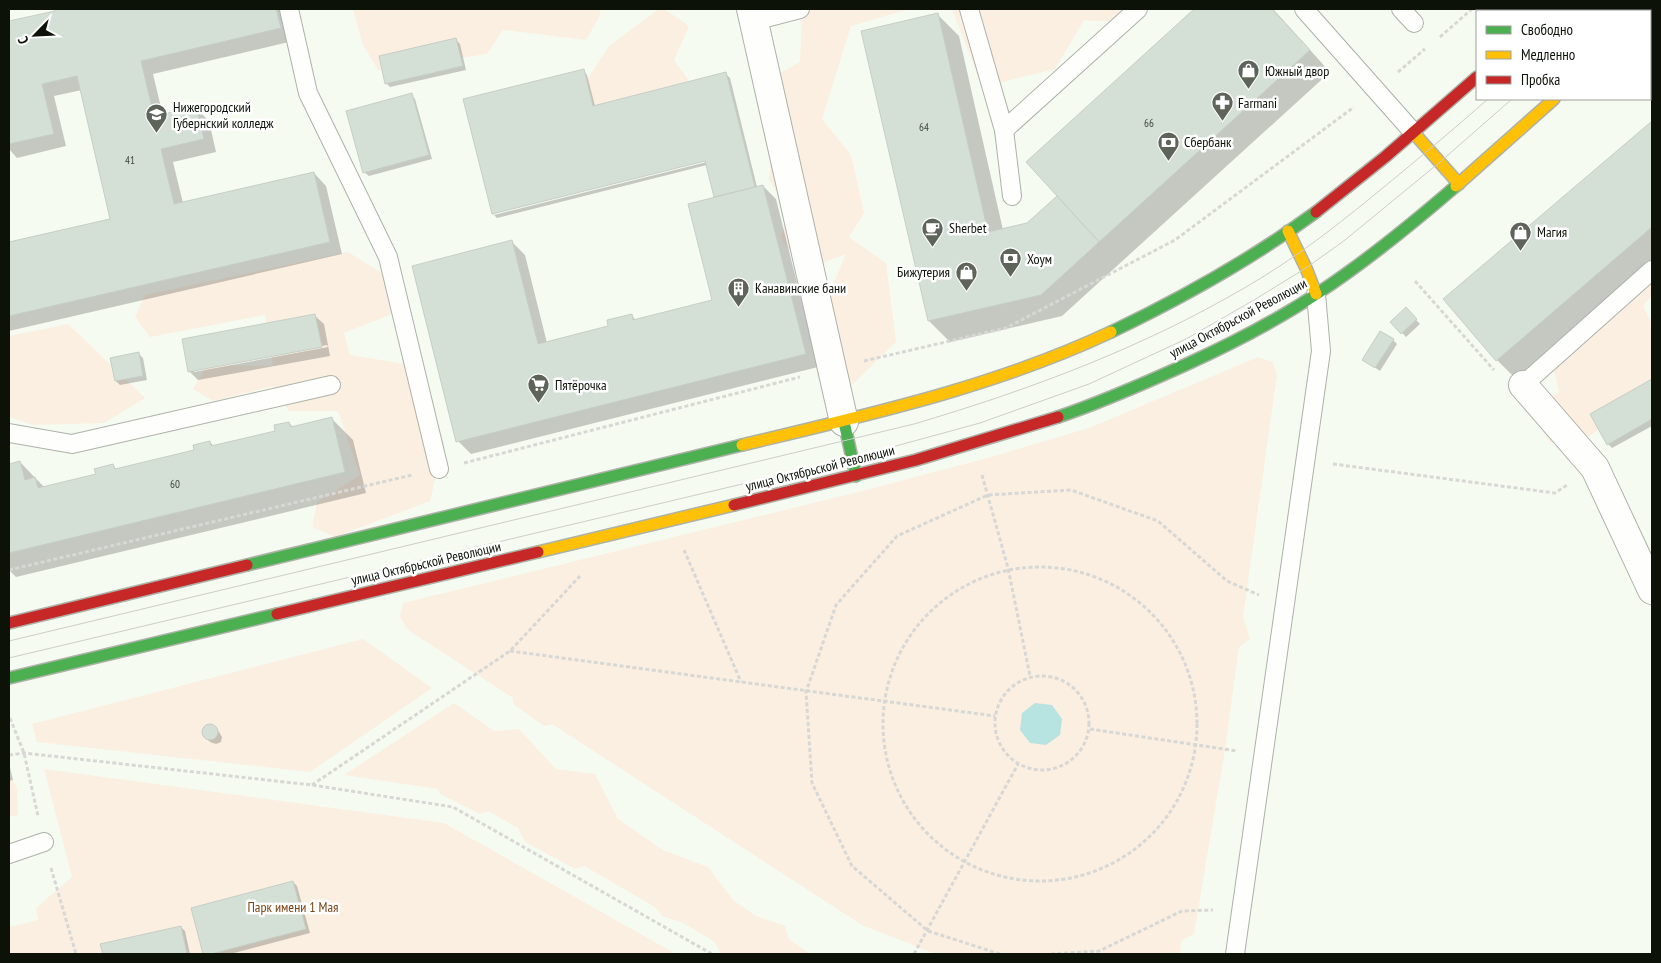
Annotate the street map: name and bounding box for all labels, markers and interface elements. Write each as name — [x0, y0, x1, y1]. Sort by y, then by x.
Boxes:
north arrow — [10, 10, 60, 60]
legend — [1476, 10, 1651, 100]
text: Свободно — [1521, 20, 1573, 39]
text: С — [13, 33, 33, 47]
text: Медленно — [1521, 45, 1575, 64]
shop icon: Южный двор — [1237, 59, 1261, 90]
place label: Южный двор — [1265, 62, 1329, 80]
text: Пробка — [1521, 70, 1560, 89]
pharmacy icon: Farmani — [1210, 91, 1234, 122]
place label: Farmani — [1238, 94, 1277, 112]
place label: Нижегородский Губернский колледж — [173, 98, 274, 132]
school or university icon: Нижегородский Губернский колледж — [145, 103, 169, 134]
house number: 66 — [1144, 116, 1154, 130]
house number: 64 — [919, 120, 929, 134]
bank icon: Сбербанк — [1156, 130, 1180, 161]
place label: Сбербанк — [1184, 133, 1232, 151]
house number: 41 — [125, 153, 135, 167]
cafe icon: Sherbet — [921, 216, 945, 247]
place label: Sherbet — [949, 219, 987, 237]
shop icon: Магия — [1509, 220, 1533, 251]
place label: Магия — [1537, 223, 1567, 241]
bank icon: Хоум — [999, 247, 1023, 278]
place label: Хоум — [1027, 250, 1052, 268]
shop icon: Бижутерия — [954, 260, 978, 291]
place label: Бижутерия — [897, 263, 950, 281]
street label: улица Октябрьской Революции — [1166, 274, 1310, 362]
building icon: Канавинские бани — [727, 276, 751, 307]
place label: Канавинские бани — [755, 279, 846, 297]
supermarket icon: Пятёрочка — [527, 373, 551, 404]
place label: Пятёрочка — [555, 376, 607, 394]
street label: улица Октябрьской Революции — [744, 441, 896, 495]
house number: 60 — [170, 477, 180, 491]
street label: улица Октябрьской Революции — [349, 537, 503, 589]
park label: Парк имени 1 Мая — [247, 898, 339, 916]

